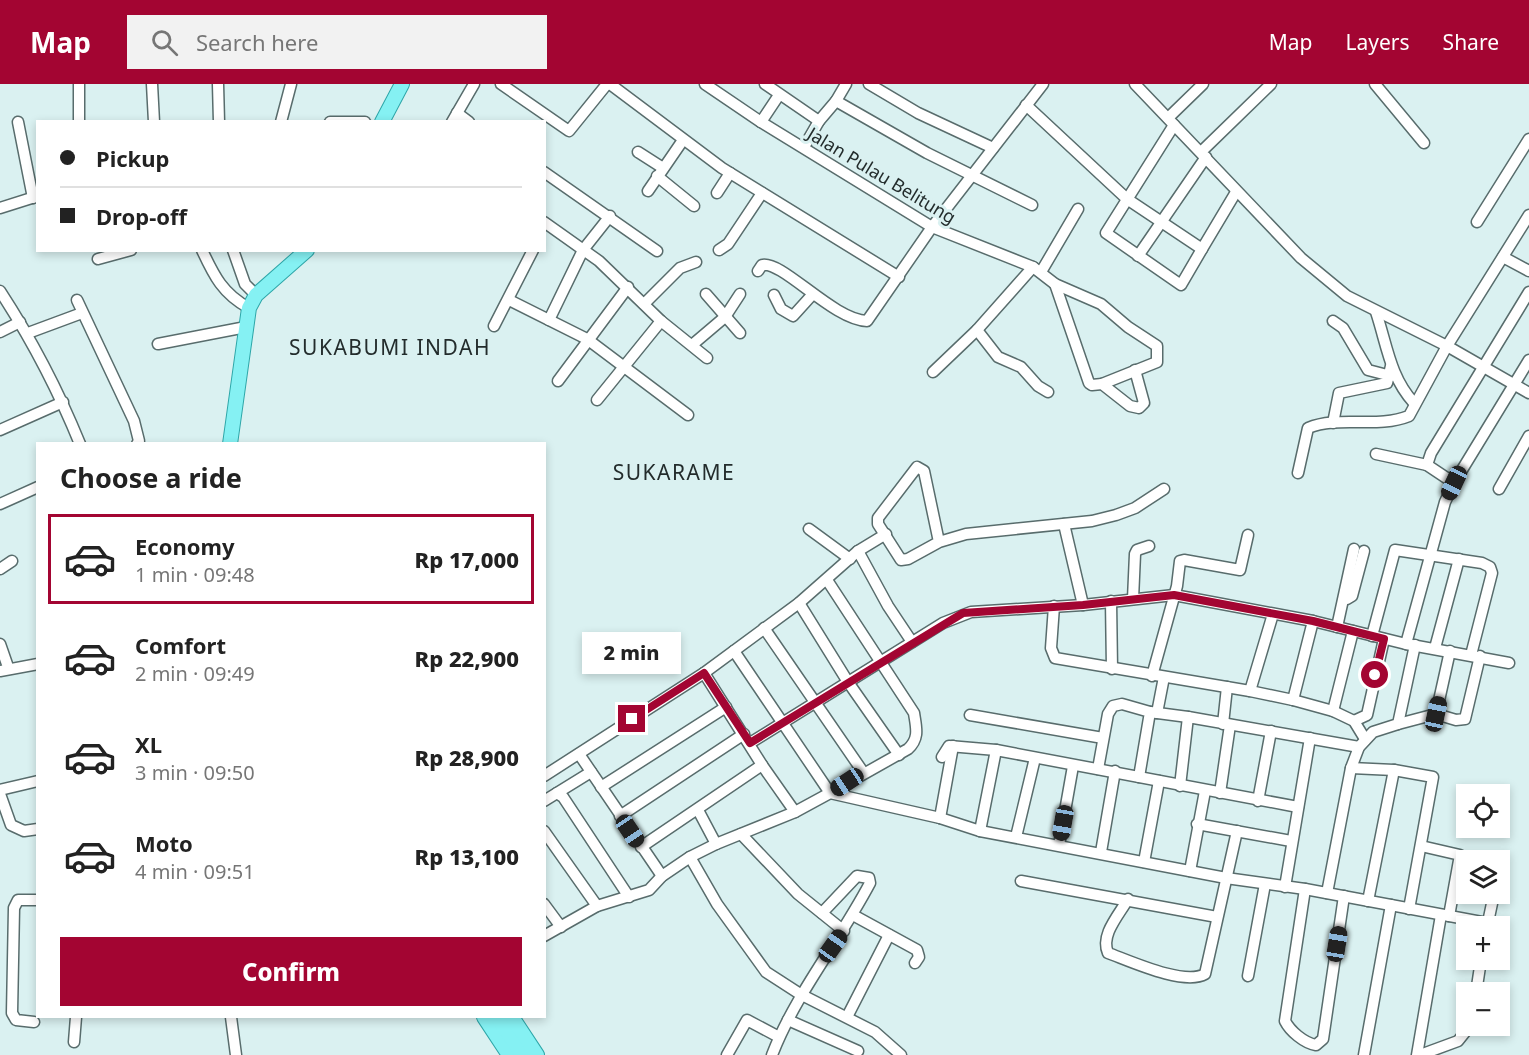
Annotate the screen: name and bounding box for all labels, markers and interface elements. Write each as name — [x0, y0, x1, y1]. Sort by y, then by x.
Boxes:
search box — [127, 15, 547, 69]
text: Map — [30, 23, 91, 61]
icon: search — [148, 26, 181, 59]
text: Search here — [196, 27, 318, 57]
text: Map — [1269, 28, 1313, 56]
text: Layers — [1346, 28, 1410, 56]
text: Share — [1443, 28, 1499, 56]
street label: Jalan Pulau Belitung — [802, 120, 961, 229]
text: Pickup — [96, 143, 169, 173]
text: Drop-off — [96, 201, 187, 231]
district label: SUKABUMI INDAH — [289, 333, 491, 361]
district label: SUKARAME — [613, 458, 735, 486]
text: Choose a ride — [60, 459, 242, 496]
car — [1438, 463, 1470, 503]
text: Economy — [135, 531, 234, 561]
icon: car — [63, 532, 117, 586]
text: Rp 17,000 — [415, 544, 519, 574]
text: 1 min · 09:48 — [135, 561, 255, 588]
text: Comfort — [135, 630, 226, 660]
icon: car — [63, 631, 117, 685]
callout: 2 min — [582, 632, 682, 674]
text: 2 min — [604, 639, 659, 666]
text: Rp 22,900 — [415, 643, 519, 673]
text: 2 min · 09:49 — [135, 660, 255, 687]
route start — [1361, 661, 1388, 688]
car — [1423, 695, 1449, 733]
route end — [618, 705, 645, 732]
text: XL — [135, 729, 162, 759]
icon: car — [63, 730, 117, 784]
text: Rp 28,900 — [415, 742, 519, 772]
text: 3 min · 09:50 — [135, 759, 255, 786]
car — [827, 765, 867, 799]
map controls — [1456, 784, 1510, 1036]
button: locate — [1456, 784, 1510, 838]
car — [1051, 804, 1075, 842]
car — [612, 811, 648, 851]
text: Moto — [135, 828, 193, 858]
icon: car — [63, 829, 117, 883]
text: Rp 13,100 — [415, 841, 519, 871]
button: layers — [1456, 850, 1510, 904]
text: 4 min · 09:51 — [135, 858, 255, 885]
button: + — [1456, 916, 1510, 970]
car — [1325, 925, 1349, 963]
car — [815, 926, 851, 966]
button: Confirm — [60, 937, 522, 1006]
button: − — [1456, 982, 1510, 1036]

